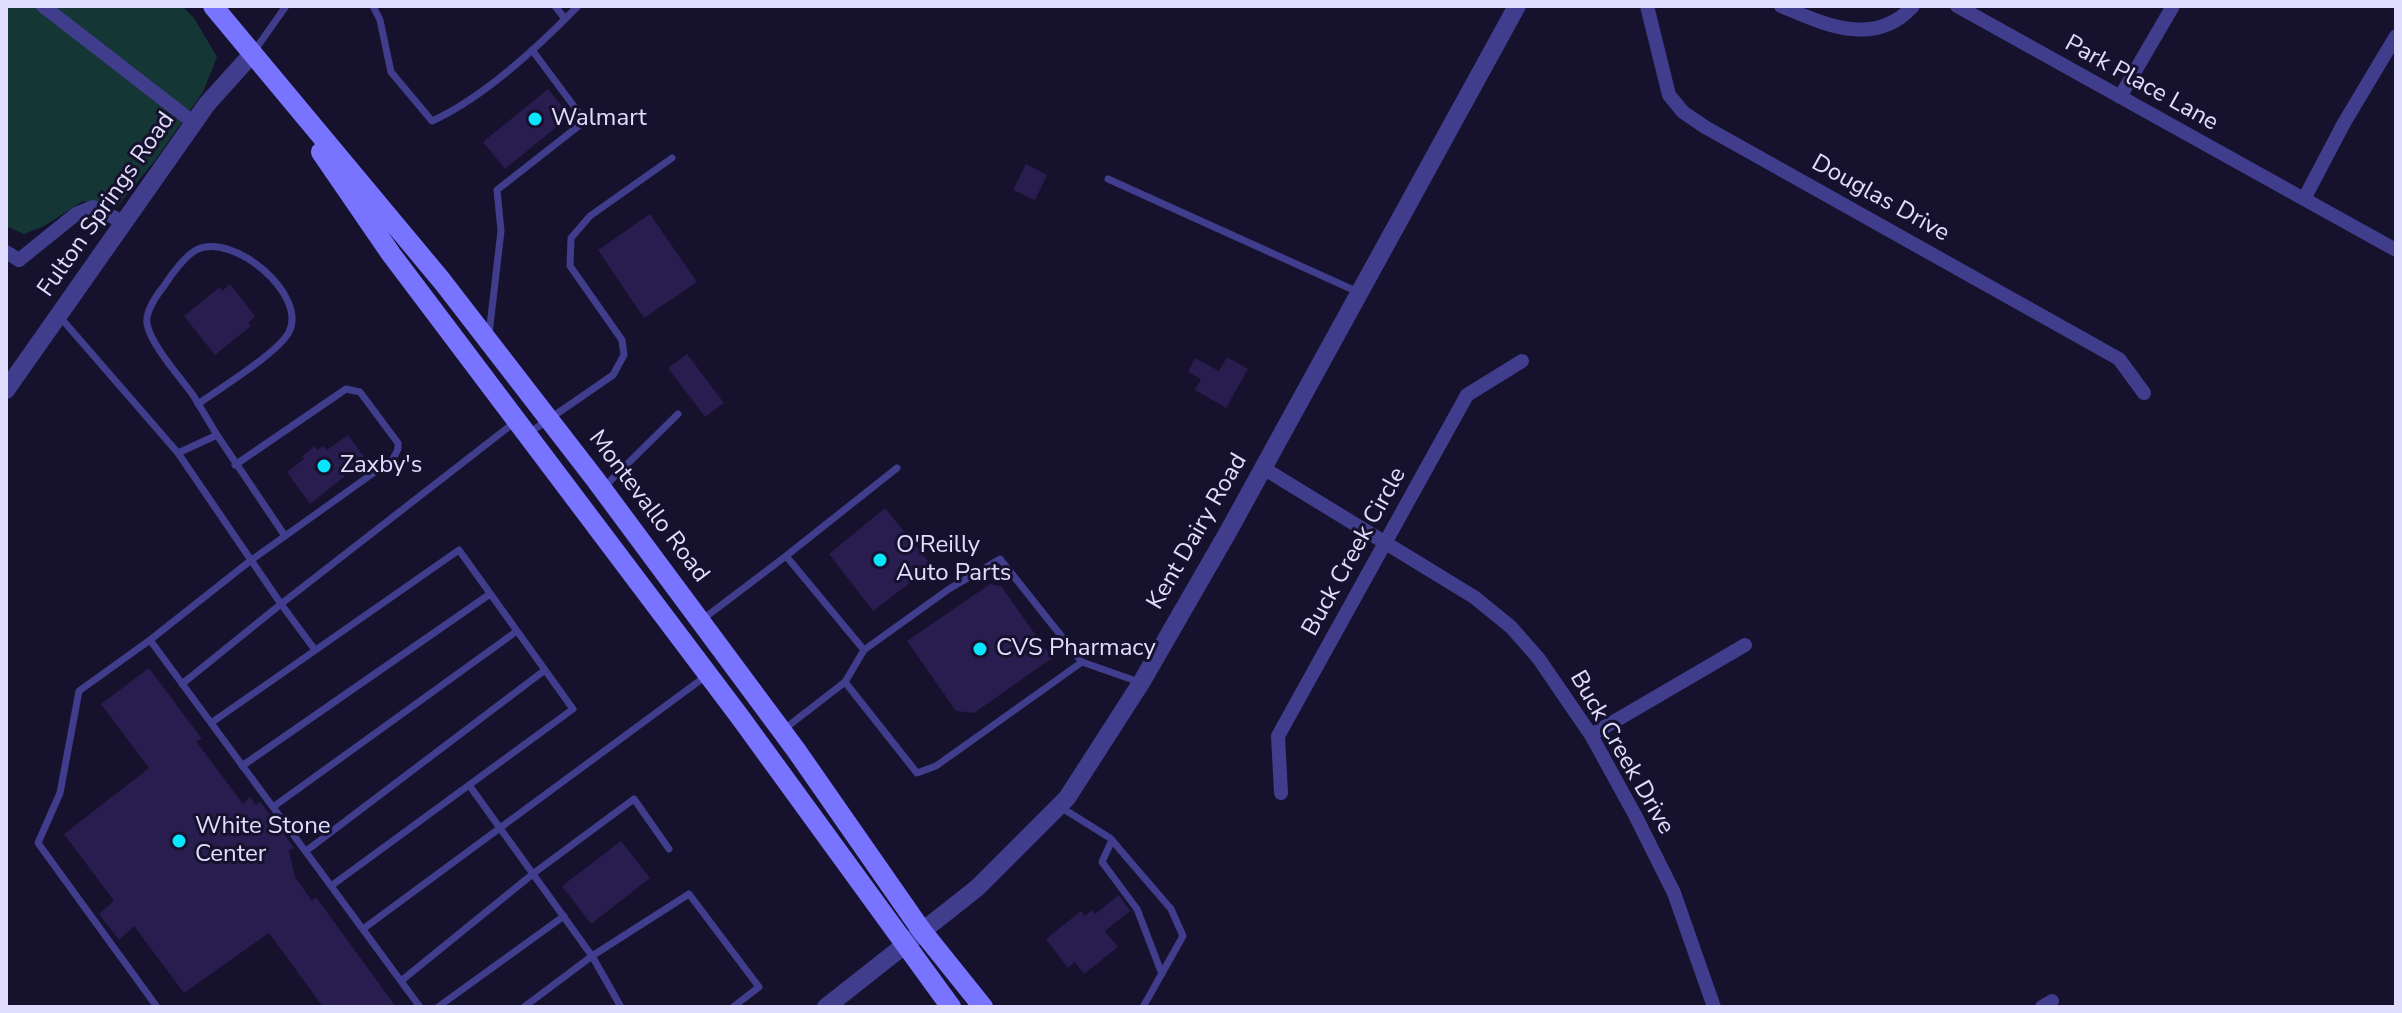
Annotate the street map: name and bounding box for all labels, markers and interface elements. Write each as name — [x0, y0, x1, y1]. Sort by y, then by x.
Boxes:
street label: Park Place Lane — [2059, 30, 2223, 138]
place label: Walmart — [551, 105, 647, 133]
street label: Fulton Springs Road — [32, 107, 182, 303]
marker: Walmart — [526, 110, 544, 128]
street label: Douglas Drive — [1806, 149, 1954, 249]
street label: Montevallo Road — [582, 425, 714, 589]
street label: Kent Dairy Road — [1142, 449, 1254, 615]
place label: Zaxby's — [340, 452, 422, 480]
marker: Zaxby's — [315, 457, 333, 475]
street label: Buck Creek Circle — [1297, 463, 1413, 641]
place label: O'Reilly Auto Parts — [896, 532, 1011, 588]
marker: O'Reilly Auto Parts — [871, 551, 889, 569]
place label: CVS Pharmacy — [996, 635, 1156, 663]
marker: CVS Pharmacy — [971, 640, 989, 658]
street label: Buck Creek Drive — [1562, 666, 1680, 840]
place label: White Stone Center — [195, 813, 331, 869]
marker: White Stone Center — [170, 832, 188, 850]

